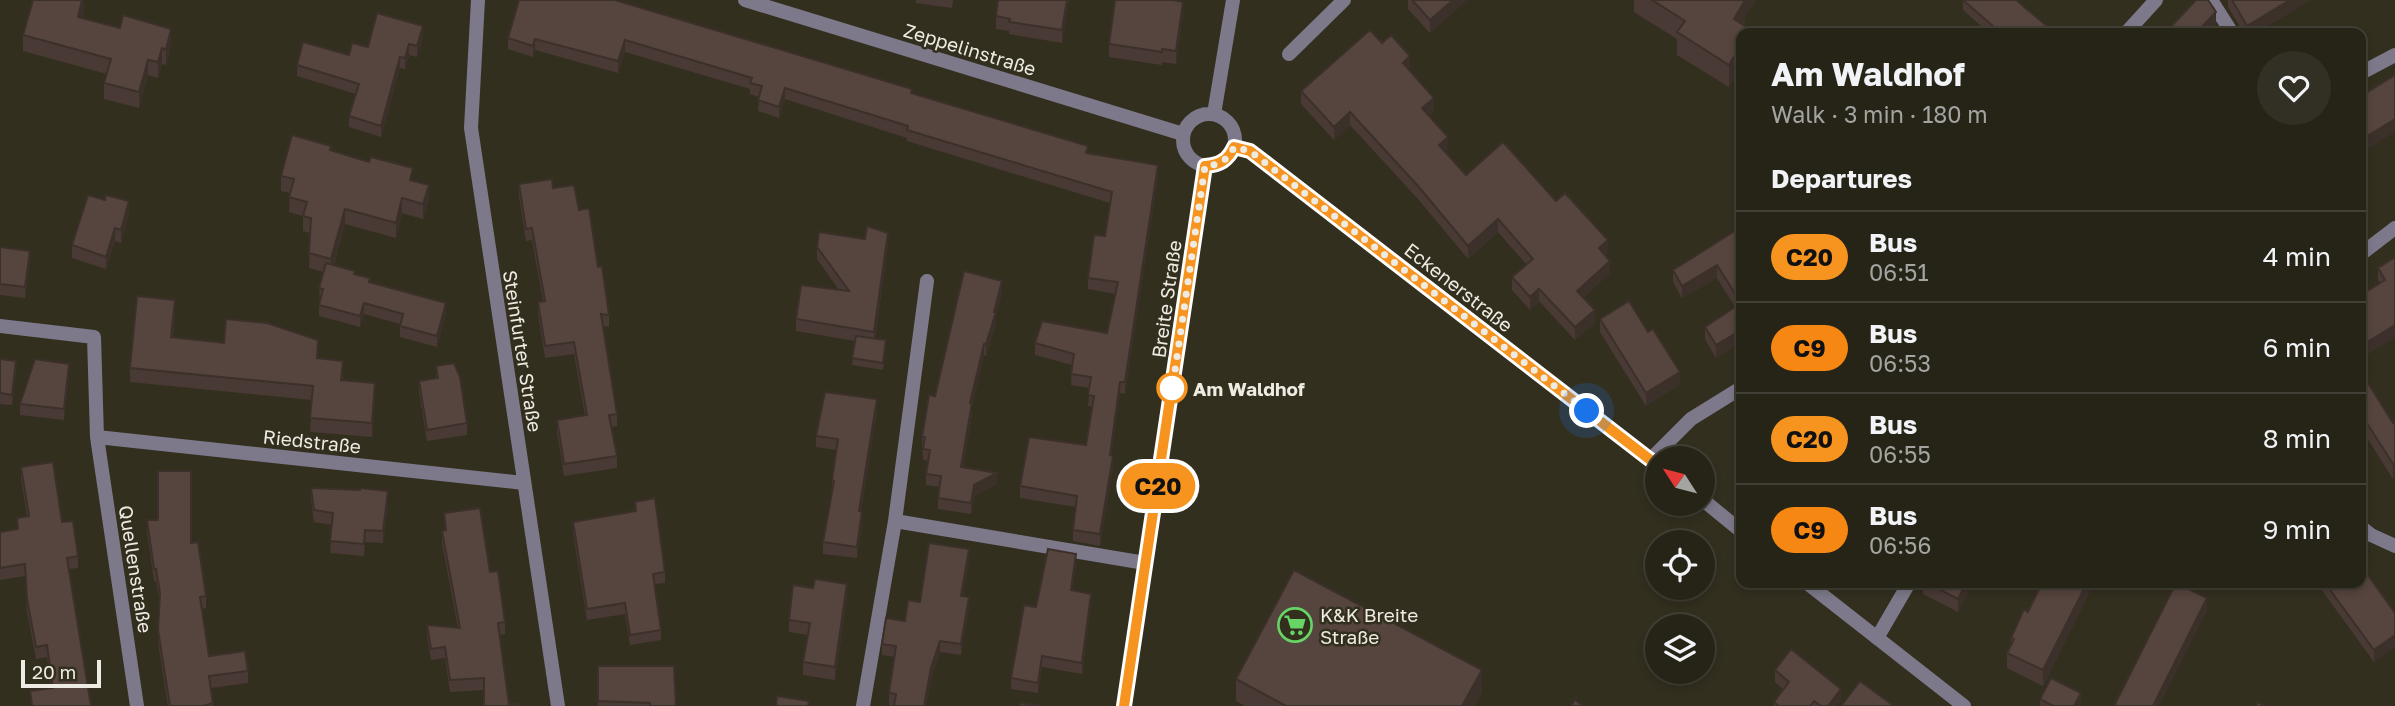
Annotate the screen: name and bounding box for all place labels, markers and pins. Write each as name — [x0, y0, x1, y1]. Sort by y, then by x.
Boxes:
marker: Am Waldhof — [1157, 373, 1187, 403]
place label: Am Waldhof — [1193, 377, 1305, 400]
place label: K&K Breite Straße — [1320, 603, 1418, 648]
supermarket icon: K&K Breite Straße — [1276, 606, 1314, 644]

